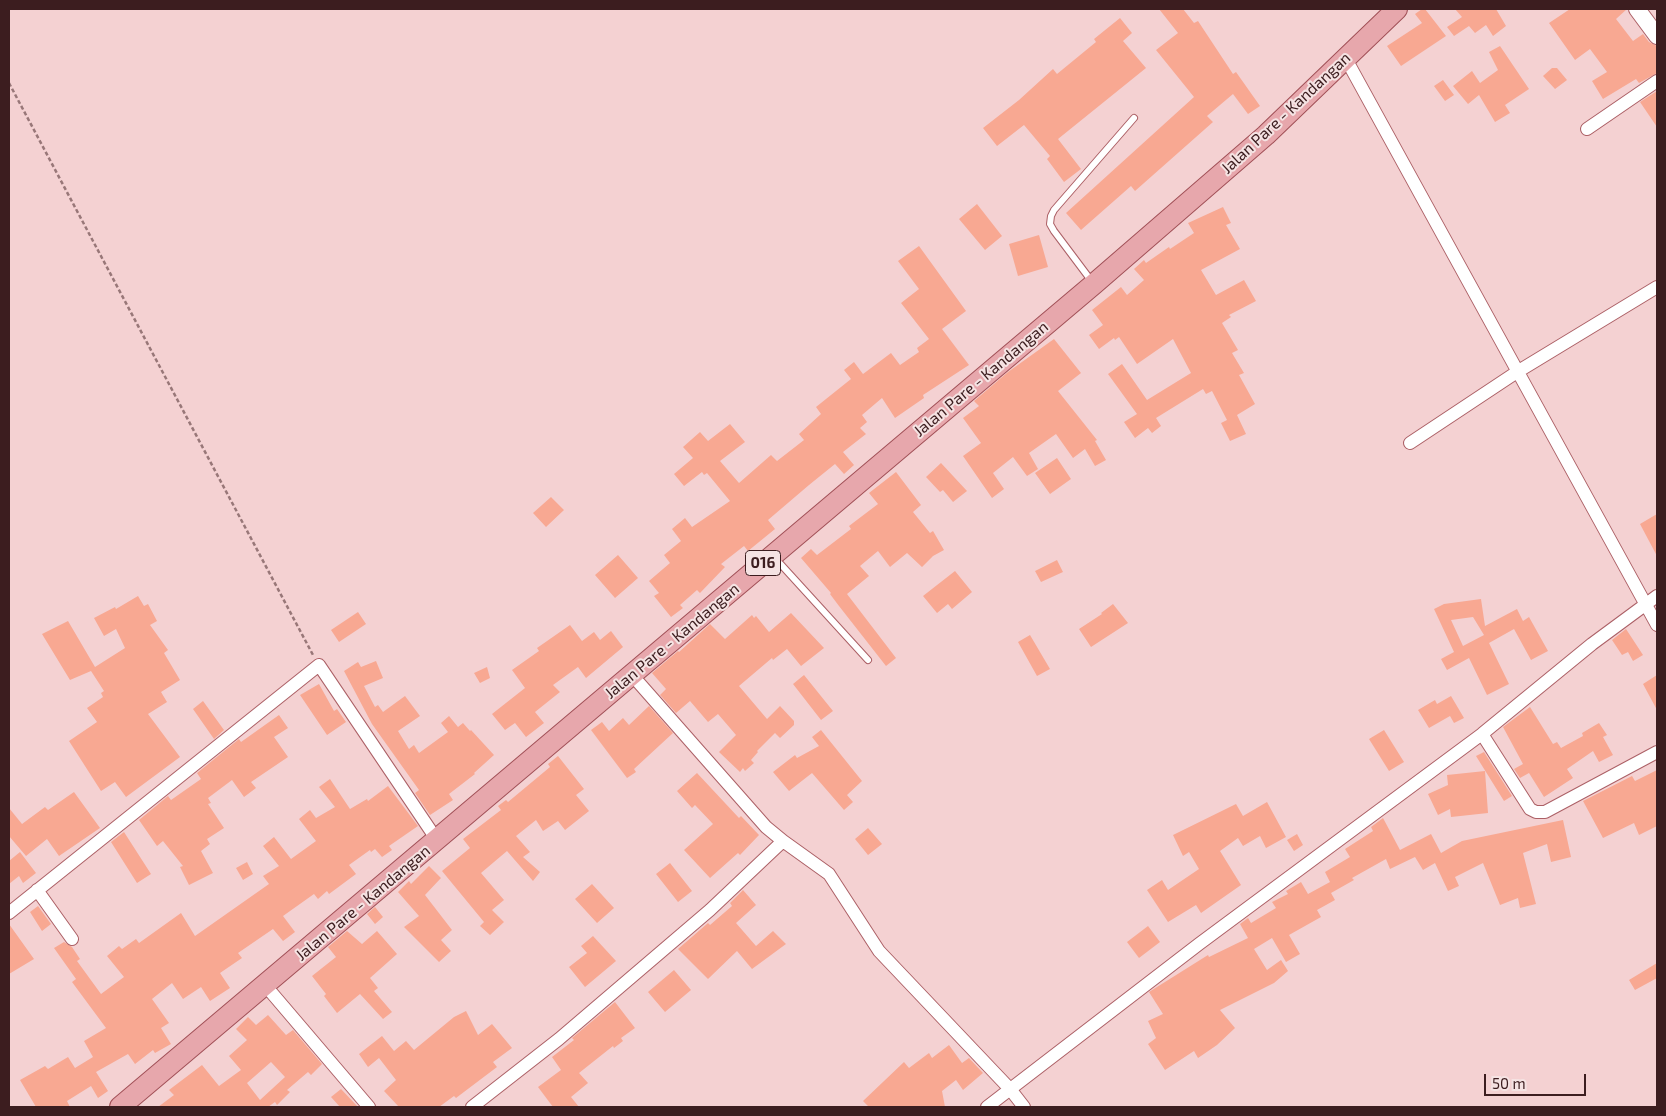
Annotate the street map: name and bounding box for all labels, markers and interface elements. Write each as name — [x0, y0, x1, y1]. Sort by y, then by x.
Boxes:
street label: Jalan Pare - Kandangan — [1217, 48, 1355, 178]
street label: Jalan Pare - Kandangan — [910, 317, 1052, 441]
road number: 016 — [746, 550, 780, 576]
street label: Jalan Pare - Kandangan — [601, 579, 743, 703]
street label: Jalan Pare - Kandangan — [292, 841, 434, 965]
scale bar — [1486, 1064, 1588, 1096]
text: 50 m — [1492, 1074, 1526, 1092]

